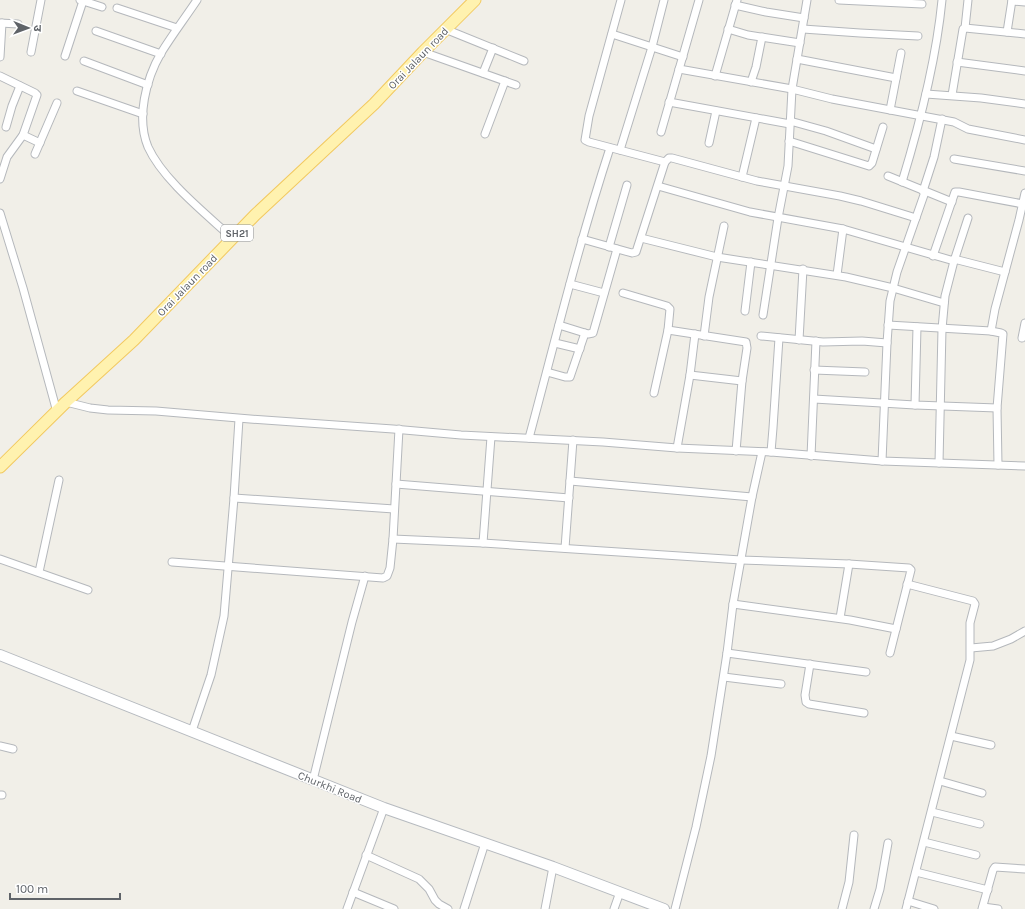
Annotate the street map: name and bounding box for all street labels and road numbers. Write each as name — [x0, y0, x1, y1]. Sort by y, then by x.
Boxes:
street label: Orai Jalaun road — [386, 25, 451, 92]
road number: SH21 — [221, 225, 253, 241]
street label: Orai Jalaun road — [155, 252, 220, 319]
street label: Churkhi Road — [296, 769, 364, 806]

